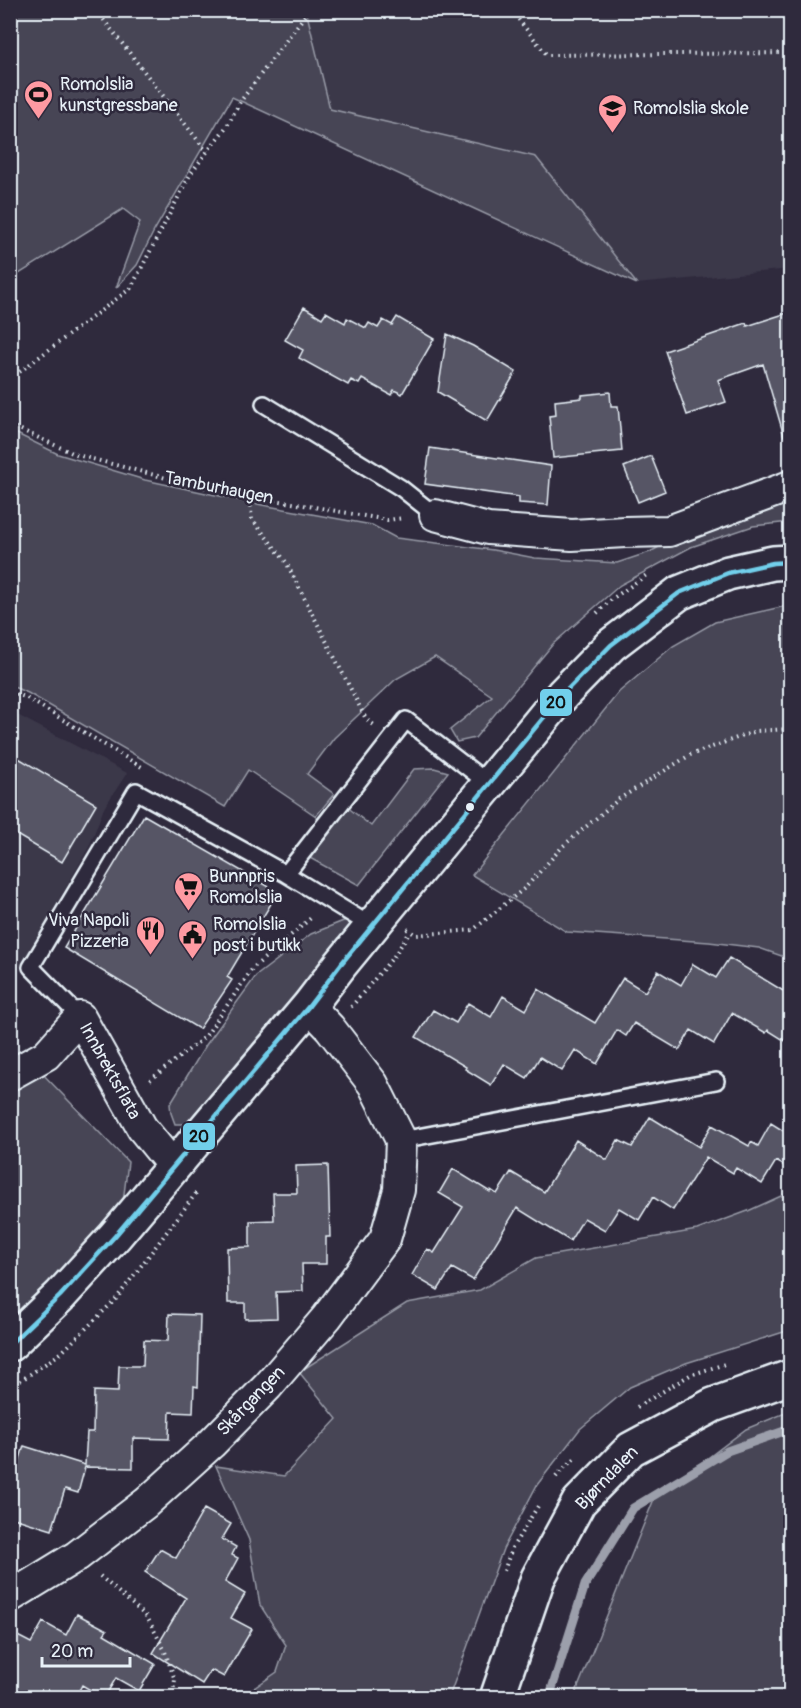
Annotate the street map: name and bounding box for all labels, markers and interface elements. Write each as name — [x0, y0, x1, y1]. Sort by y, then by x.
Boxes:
place label: Romolslia kunstgressbane — [60, 73, 178, 117]
sports icon: Romolslia kunstgressbane — [23, 78, 55, 120]
school or university icon: Romolslia skole — [596, 92, 628, 134]
place label: Romolslia skole — [633, 97, 749, 120]
street label: Tamburhaugen — [162, 466, 276, 510]
line badge: 20 — [539, 688, 573, 717]
text: 20 — [546, 693, 566, 713]
unlabelled marker — [464, 801, 476, 813]
place label: Bunnpris Romolslia — [209, 865, 282, 909]
supermarket icon: Bunnpris Romolslia — [172, 870, 204, 912]
place label: Viva Napoli Pizzeria — [48, 909, 129, 953]
place label: Romolslia post i butikk — [213, 913, 301, 957]
restaurant icon: Viva Napoli Pizzeria — [134, 914, 166, 956]
public building icon: Romolslia post i butikk — [176, 918, 208, 960]
street label: Innbrektsflata — [74, 1019, 146, 1123]
line badge: 20 — [182, 1122, 216, 1151]
text: 20 — [189, 1127, 209, 1147]
street label: Skårgangen — [212, 1361, 290, 1441]
street label: Bjørndalen — [571, 1441, 643, 1515]
scale bar — [42, 1630, 130, 1668]
text: 20 m — [51, 1640, 93, 1663]

